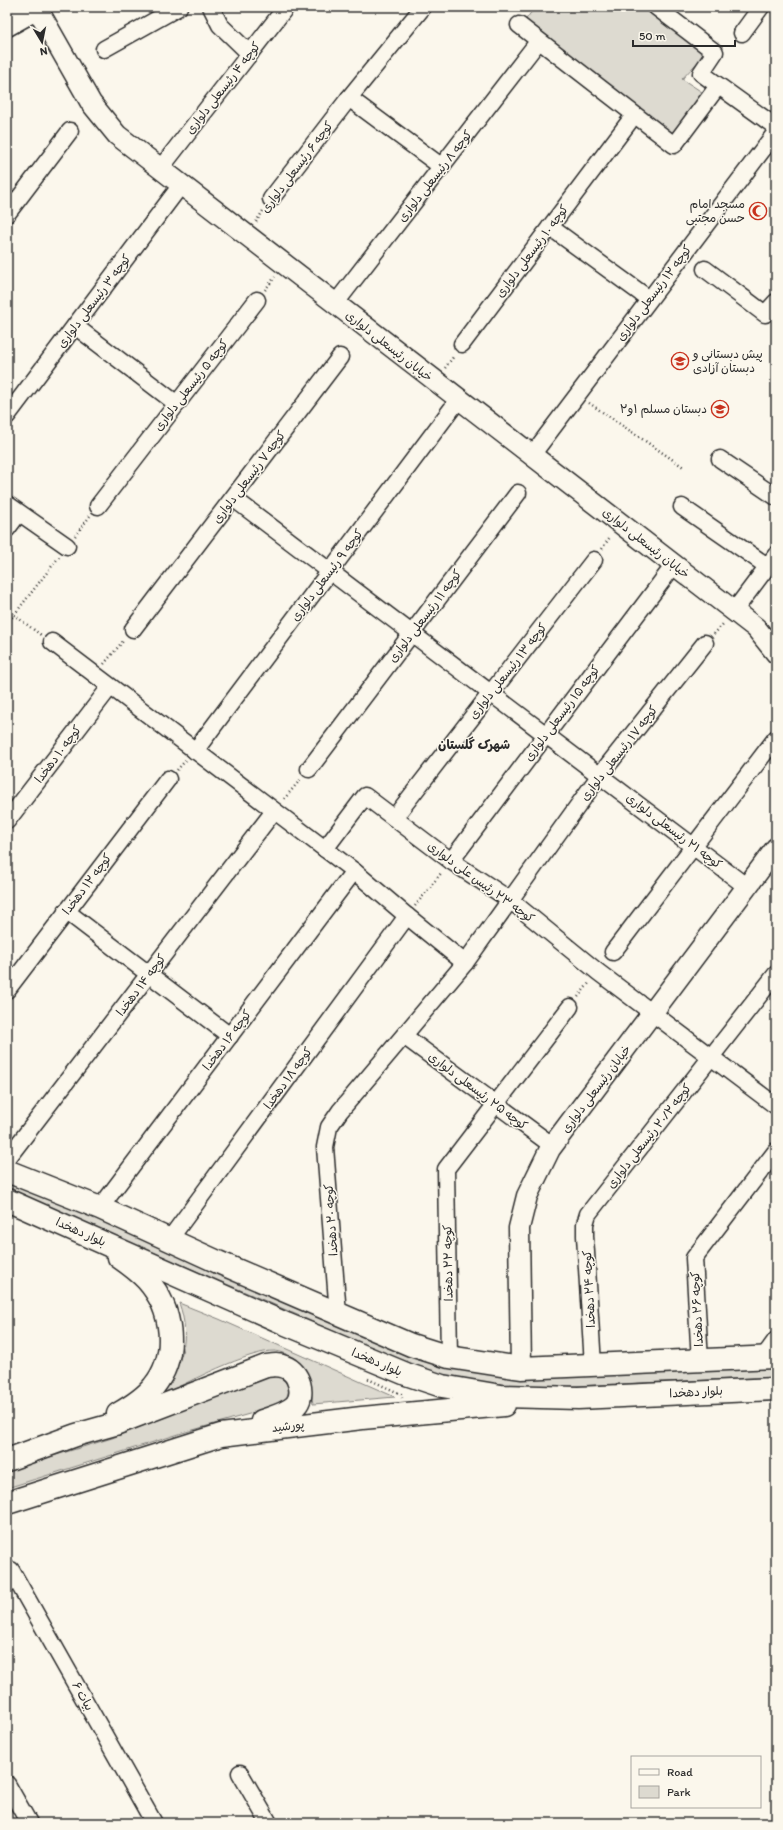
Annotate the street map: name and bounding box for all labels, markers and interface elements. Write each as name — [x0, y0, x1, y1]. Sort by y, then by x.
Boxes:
north arrow — [22, 22, 62, 62]
scale bar — [633, 22, 735, 48]
text: 50 m — [639, 29, 665, 43]
street label: کوچه ۴ رئیسعلی دلواری — [183, 39, 264, 137]
text: N — [39, 44, 48, 58]
street label: کوچه ۶ رئیسعلی دلواری — [258, 118, 337, 216]
street label: کوچه ۸ رئیسعلی دلواری — [395, 127, 476, 225]
place label: مسجد امام حسن مجتبی — [686, 197, 745, 226]
mosque icon: مسجد امام حسن مجتبی — [748, 201, 768, 221]
street label: کوچه ۱۰ رئیسعلی دلواری — [493, 202, 572, 301]
street label: کوچه ۱۲ رئیسعلی دلواری — [613, 242, 695, 344]
street label: کوچه ۳ رئیسعلی دلواری — [54, 251, 135, 351]
street label: خیابان رئیسعلی دلواری — [342, 308, 435, 385]
street label: کوچه ۵ رئیسعلی دلواری — [151, 337, 232, 434]
place label: پیش دبستانی و دبستان آزادی — [692, 347, 763, 376]
school or university icon: پیش دبستانی و دبستان آزادی — [670, 351, 690, 371]
school or university icon: دبستان مسلم ۱و۲ — [710, 399, 730, 419]
place label: دبستان مسلم ۱و۲ — [620, 402, 707, 418]
street label: کوچه ۷ رئیسعلی دلواری — [210, 428, 289, 527]
street label: خیابان رئیسعلی دلواری — [599, 505, 692, 582]
street label: کوچه ۹ رئیسعلی دلواری — [288, 526, 367, 624]
street label: کوچه ۱۱ رئیسعلی دلواری — [386, 567, 465, 666]
street label: کوچه ۱۳ رئیسعلی دلواری — [466, 620, 551, 722]
street label: کوچه ۱۵ رئیسعلی دلواری — [521, 662, 603, 764]
street label: کوچه ۱۷ رئیسعلی دلواری — [578, 703, 661, 804]
street label: کوچه ۱۰ دهخدا — [32, 722, 84, 786]
district label: شهرک گلستان — [438, 736, 510, 752]
street label: کوچه ۲۱ رئیسعلی دلواری — [623, 790, 725, 872]
street label: کوچه ۲۳ رئیس علی دلواری — [424, 839, 537, 926]
street label: کوچه ۱۲ دهخدا — [60, 851, 114, 917]
street label: کوچه ۱۴ دهخدا — [113, 951, 169, 1019]
street label: کوچه ۱۶ دهخدا — [200, 1007, 254, 1073]
street label: خیابان رئیسعلی دلواری — [558, 1042, 634, 1136]
street label: کوچه ۱۸ دهخدا — [261, 1044, 315, 1112]
street label: کوچه ۲۵ رئیسعلی دلواری — [425, 1049, 530, 1134]
street label: کوچه ۲۰/۲ رئیسعلی دلواری — [604, 1081, 695, 1192]
street label: کوچه ۲۰ دهخدا — [321, 1183, 341, 1257]
street label: بلوار دهخدا — [53, 1215, 108, 1250]
street label: کوچه ۲۲ دهخدا — [440, 1225, 456, 1301]
street label: کوچه ۲۴ دهخدا — [580, 1250, 598, 1328]
street label: کوچه ۲۶ دهخدا — [688, 1271, 706, 1347]
street label: بلوار دهخدا — [349, 1345, 404, 1380]
street label: بلوار دهخدا — [669, 1384, 723, 1401]
street label: پورشید — [271, 1417, 305, 1436]
street label: بیات ۶ — [69, 1679, 97, 1713]
legend — [631, 1756, 761, 1808]
text: Road — [667, 1765, 693, 1779]
text: Park — [667, 1785, 691, 1799]

